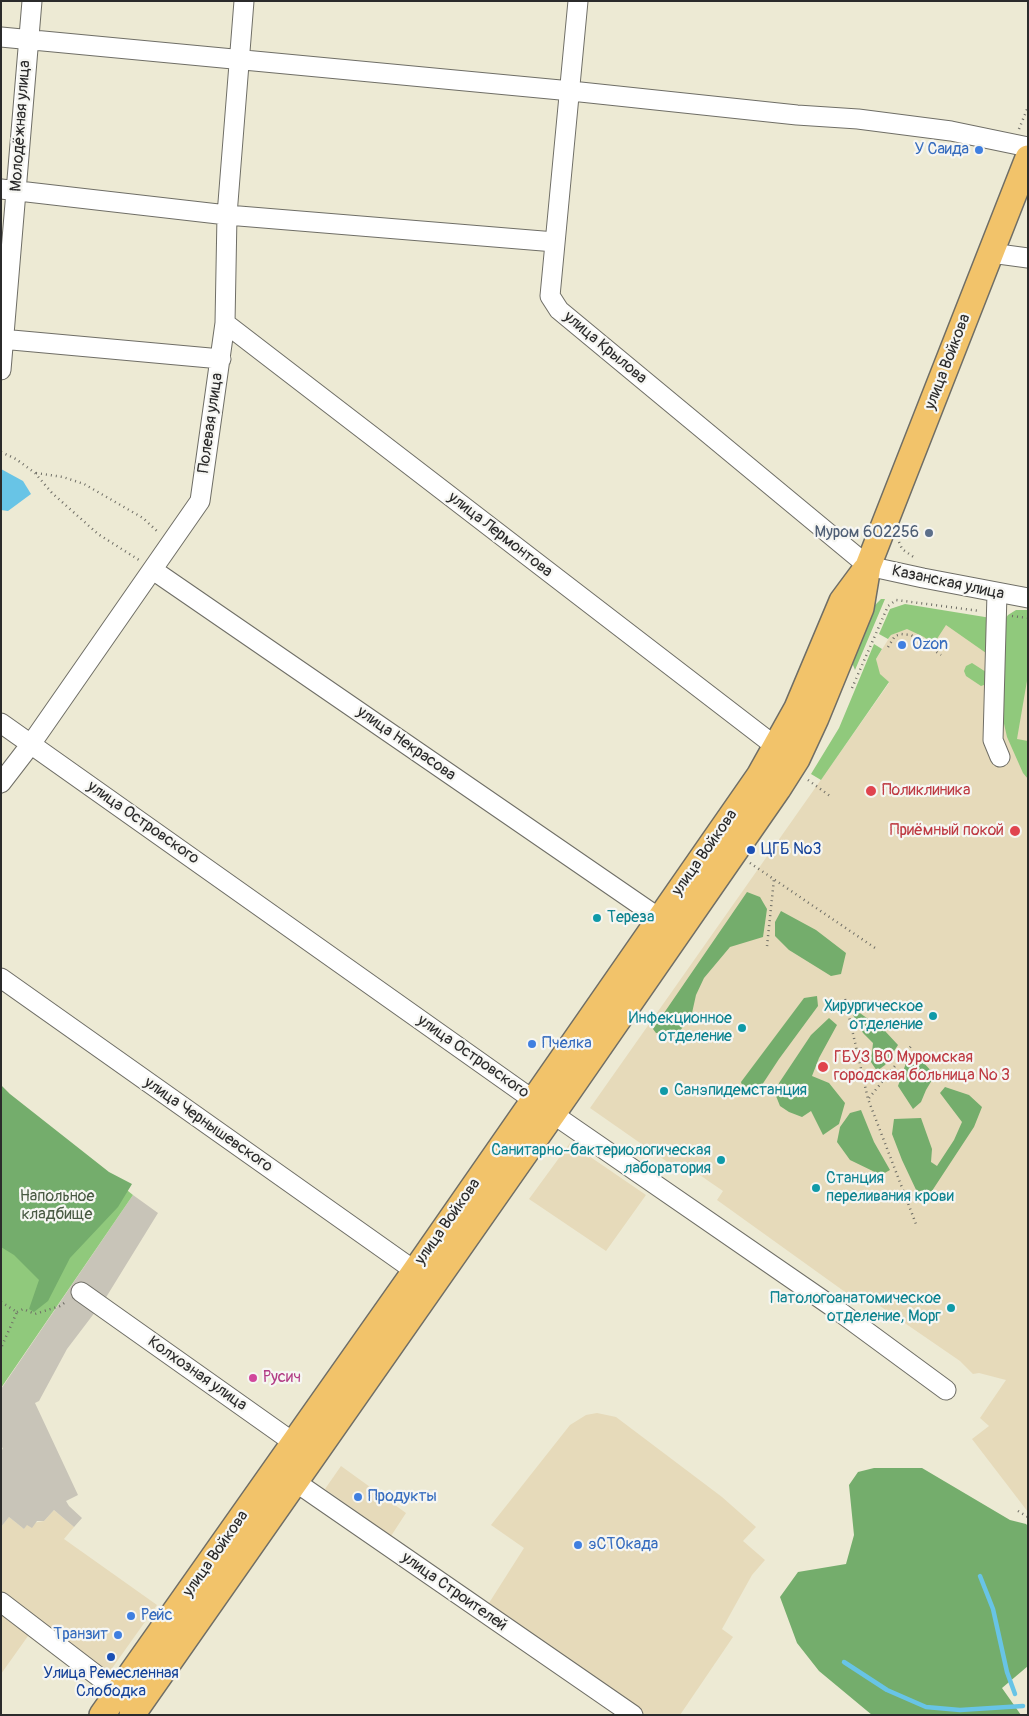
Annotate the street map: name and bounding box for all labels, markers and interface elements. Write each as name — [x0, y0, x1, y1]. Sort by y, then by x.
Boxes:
street label: Молодёжная улица — [7, 60, 35, 192]
place label: У Саида — [914, 140, 969, 160]
marker: У Саида — [973, 144, 985, 156]
street label: улица Крылова — [560, 308, 650, 388]
street label: улица Войкова — [921, 312, 975, 412]
street label: Полевая улица — [194, 372, 228, 474]
street label: улица Лермонтова — [444, 488, 556, 582]
place label: Муром 602256 — [814, 523, 919, 543]
marker: Муром 602256 — [923, 527, 935, 539]
street label: Казанская улица — [890, 562, 1006, 604]
place label: Ozon — [912, 635, 948, 655]
marker: Ozon — [896, 639, 908, 651]
street label: улица Некрасова — [353, 703, 459, 785]
street label: улица Островского — [83, 777, 203, 869]
place label: Поликлиника — [882, 781, 970, 801]
marker: Поликлиника — [864, 784, 878, 798]
street label: улица Войкова — [668, 806, 742, 900]
place label: Приёмный покой — [890, 821, 1004, 841]
marker: Приёмный покой — [1008, 824, 1022, 838]
place label: ЦГБ №3 — [761, 840, 821, 860]
marker: ЦГБ №3 — [745, 844, 757, 856]
place label: Тереза — [607, 908, 654, 928]
marker: Тереза — [591, 912, 603, 924]
place label: Хирургическое отделение — [824, 997, 923, 1035]
place label: Инфекционное отделение — [629, 1009, 732, 1047]
marker: Хирургическое отделение — [927, 1010, 939, 1022]
street label: улица Островского — [413, 1011, 533, 1103]
marker: Инфекционное отделение — [736, 1022, 748, 1034]
place label: Пчелка — [542, 1034, 592, 1054]
marker: Пчелка — [526, 1038, 538, 1050]
place label: ГБУЗ ВО Муромская городская больница № 3 — [834, 1048, 1010, 1086]
marker: ГБУЗ ВО Муромская городская больница № 3 — [816, 1060, 830, 1074]
street label: улица Чернышевского — [140, 1073, 276, 1177]
place label: Cанэпидемстанция — [674, 1081, 807, 1101]
marker: Cанэпидемстанция — [658, 1085, 670, 1097]
place label: Санитарно-бактериологическая лаборатория — [491, 1141, 711, 1179]
marker: Санитарно-бактериологическая лаборатория — [715, 1154, 727, 1166]
place label: Станция переливания крови — [826, 1169, 954, 1207]
street label: улица Войкова — [411, 1175, 485, 1269]
marker: Станция переливания крови — [810, 1182, 822, 1194]
park label: Напольное кладбище — [20, 1187, 94, 1225]
place label: Патологоанатомическое отделение, Морг — [770, 1289, 941, 1327]
marker: Патологоанатомическое отделение, Морг — [945, 1302, 957, 1314]
street label: Колхозная улица — [144, 1333, 250, 1415]
place label: Русич — [263, 1368, 301, 1388]
marker: Русич — [247, 1372, 259, 1384]
place label: Продукты — [368, 1487, 437, 1507]
marker: Продукты — [352, 1491, 364, 1503]
street label: улица Войкова — [179, 1507, 253, 1601]
place label: эСТОкада — [588, 1535, 658, 1555]
marker: эСТОкада — [572, 1539, 584, 1551]
street label: улица Строителей — [398, 1548, 510, 1636]
place label: Рейс — [141, 1606, 173, 1626]
marker: Рейс — [125, 1610, 137, 1622]
place label: Транзит — [53, 1625, 108, 1645]
marker: Транзит — [112, 1629, 124, 1641]
marker: Улица Ремесленная Слободка — [105, 1651, 117, 1663]
place label: Улица Ремесленная Слободка — [43, 1664, 179, 1702]

